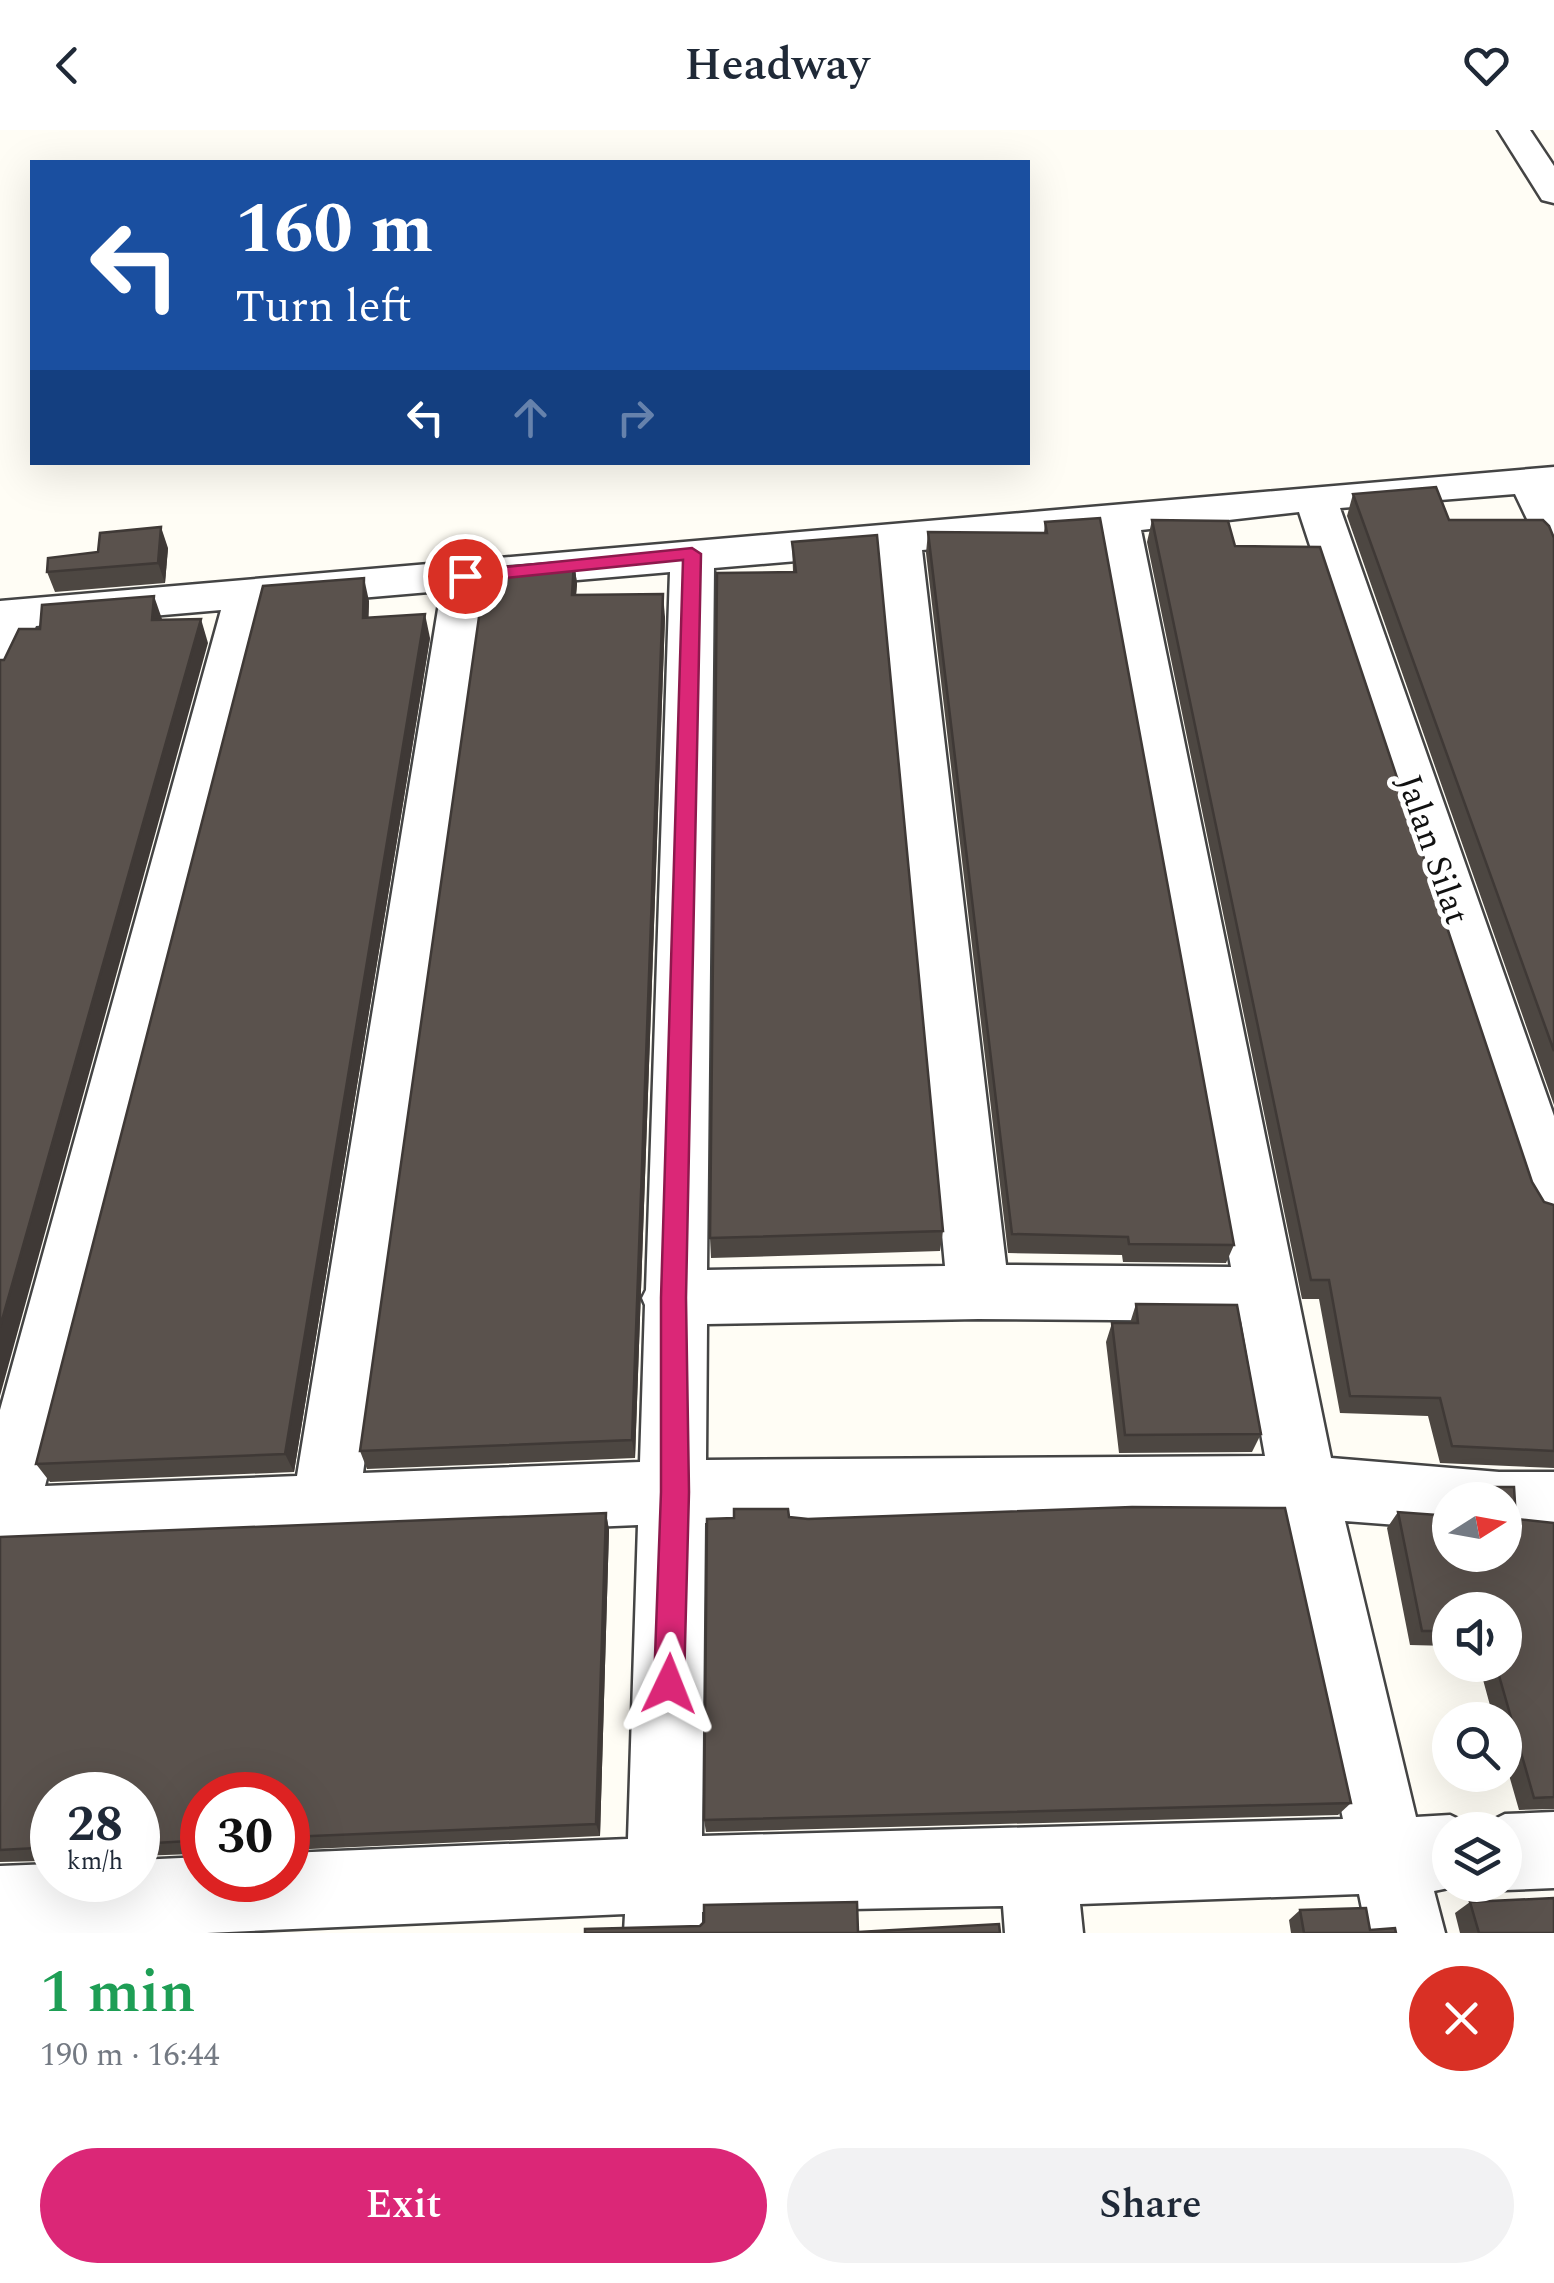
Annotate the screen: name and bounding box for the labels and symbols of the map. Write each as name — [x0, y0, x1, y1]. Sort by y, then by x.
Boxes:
pin — [423, 534, 508, 619]
street label: Jalan Silat — [1382, 767, 1483, 932]
north arrow — [1432, 1482, 1522, 1572]
position arrow — [617, 1632, 721, 1736]
speed limit sign: 30 — [180, 1772, 310, 1902]

